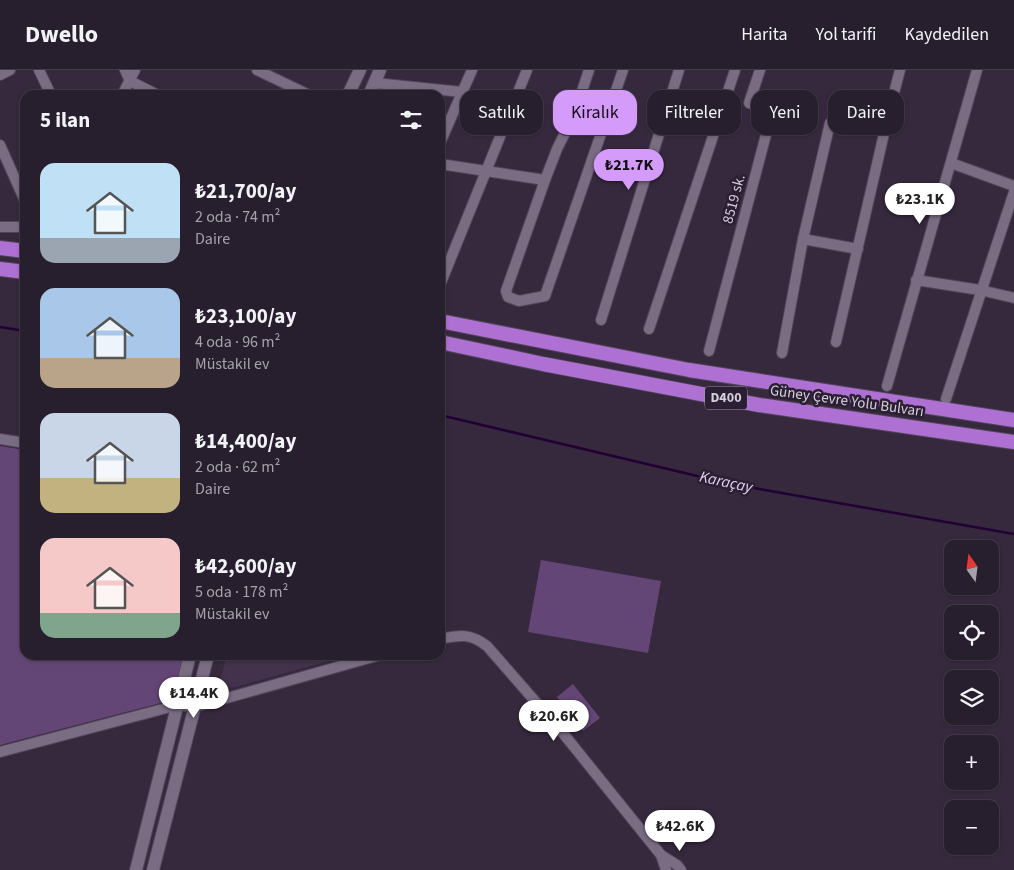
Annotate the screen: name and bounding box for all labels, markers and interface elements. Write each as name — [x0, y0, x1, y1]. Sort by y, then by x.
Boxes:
text: Dwello — [25, 17, 98, 52]
text: Harita — [741, 22, 788, 47]
text: Yol tarifi — [816, 22, 876, 47]
text: Kaydedilen — [904, 22, 989, 47]
chip: Satılık — [460, 90, 543, 135]
chip: Kiralık — [553, 90, 637, 135]
chip: Filtreler — [647, 90, 741, 135]
chip: Yeni — [751, 90, 818, 135]
chip: Daire — [828, 90, 904, 135]
text: 5 ilan — [40, 105, 90, 135]
icon: filters — [397, 106, 425, 134]
pin: ₺21.7K — [588, 148, 670, 191]
text: ₺21.7K — [605, 154, 653, 176]
street label: 8519 sk. — [717, 172, 751, 226]
text: ₺21,700/ay — [195, 176, 296, 206]
pin: ₺23.1K — [879, 182, 961, 225]
icon: home — [80, 183, 140, 243]
text: ₺23.1K — [896, 188, 944, 210]
text: 2 oda · 74 m² — [195, 206, 280, 228]
text: Daire — [195, 228, 230, 250]
text: ₺23,100/ay — [195, 301, 296, 331]
icon: home — [80, 308, 140, 368]
text: 4 oda · 96 m² — [195, 331, 280, 353]
text: Müstakil ev — [195, 353, 269, 375]
street label: Güney Çevre Yolu Bulvarı — [769, 380, 925, 422]
road number: D400 — [705, 386, 747, 409]
text: ₺14,400/ay — [195, 426, 296, 456]
icon: home — [80, 433, 140, 493]
text: 2 oda · 62 m² — [195, 456, 280, 478]
water label: Karaçay — [697, 466, 755, 499]
text: Daire — [195, 478, 230, 500]
north arrow — [944, 540, 999, 595]
map controls — [944, 540, 999, 855]
text: ₺42,600/ay — [195, 551, 296, 581]
icon: home — [80, 558, 140, 618]
text: 5 oda · 178 m² — [195, 581, 288, 603]
text: Müstakil ev — [195, 603, 269, 625]
button: locate — [944, 605, 999, 660]
button: layers — [944, 670, 999, 725]
pin: ₺14.4K — [153, 676, 235, 719]
text: ₺14.4K — [170, 682, 218, 704]
pin: ₺20.6K — [513, 700, 595, 742]
text: ₺20.6K — [530, 705, 578, 727]
button: + — [944, 735, 999, 790]
button: − — [944, 800, 999, 855]
pin: ₺42.6K — [639, 810, 721, 852]
text: ₺42.6K — [656, 815, 704, 837]

